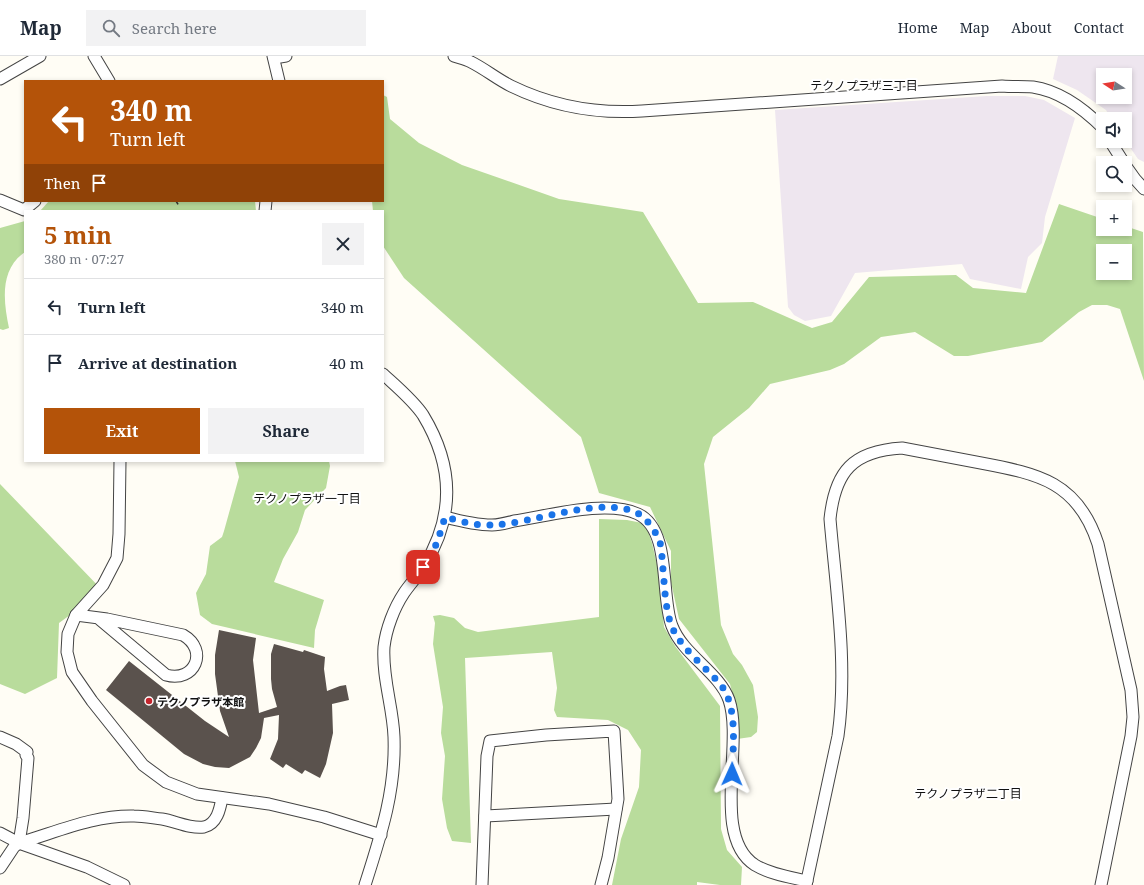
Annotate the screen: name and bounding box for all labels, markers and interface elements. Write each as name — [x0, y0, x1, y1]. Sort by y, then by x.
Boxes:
search box — [86, 10, 366, 46]
text: Map — [20, 15, 62, 41]
icon: search — [100, 17, 122, 39]
text: Search here — [132, 18, 217, 38]
text: Home — [898, 18, 938, 37]
text: Map — [960, 18, 989, 37]
text: About — [1011, 18, 1052, 37]
text: Contact — [1074, 18, 1124, 37]
north arrow — [1096, 68, 1132, 104]
map controls — [1096, 68, 1132, 280]
district label: テクノプラザ三丁目 — [810, 77, 918, 94]
text: 340 m — [110, 91, 192, 129]
icon: left — [44, 96, 96, 148]
button: sound — [1096, 112, 1132, 148]
text: Turn left — [110, 127, 185, 151]
button: search — [1096, 156, 1132, 192]
icon: arrive — [88, 172, 110, 194]
text: Then — [44, 173, 80, 193]
button: + — [1096, 200, 1132, 236]
text: 5 min — [44, 218, 112, 251]
button: close — [322, 223, 364, 265]
button: − — [1096, 244, 1132, 280]
text: 380 m · 07:27 — [44, 250, 124, 268]
icon: left — [44, 296, 66, 318]
text: Turn left — [78, 297, 146, 317]
text: 340 m — [321, 297, 364, 317]
icon: arrive — [44, 352, 66, 374]
text: Arrive at destination — [78, 353, 237, 373]
text: 40 m — [329, 353, 364, 373]
button: Exit — [44, 408, 200, 454]
button: Share — [208, 408, 364, 454]
district label: テクノプラザ一丁目 — [253, 490, 361, 507]
pin — [406, 550, 440, 584]
icon: arrive — [412, 556, 434, 578]
place label: テクノプラザ本館 — [157, 694, 244, 709]
marker: テクノプラザ本館 — [144, 696, 154, 706]
position arrow — [711, 753, 753, 795]
district label: テクノプラザ二丁目 — [914, 785, 1022, 802]

